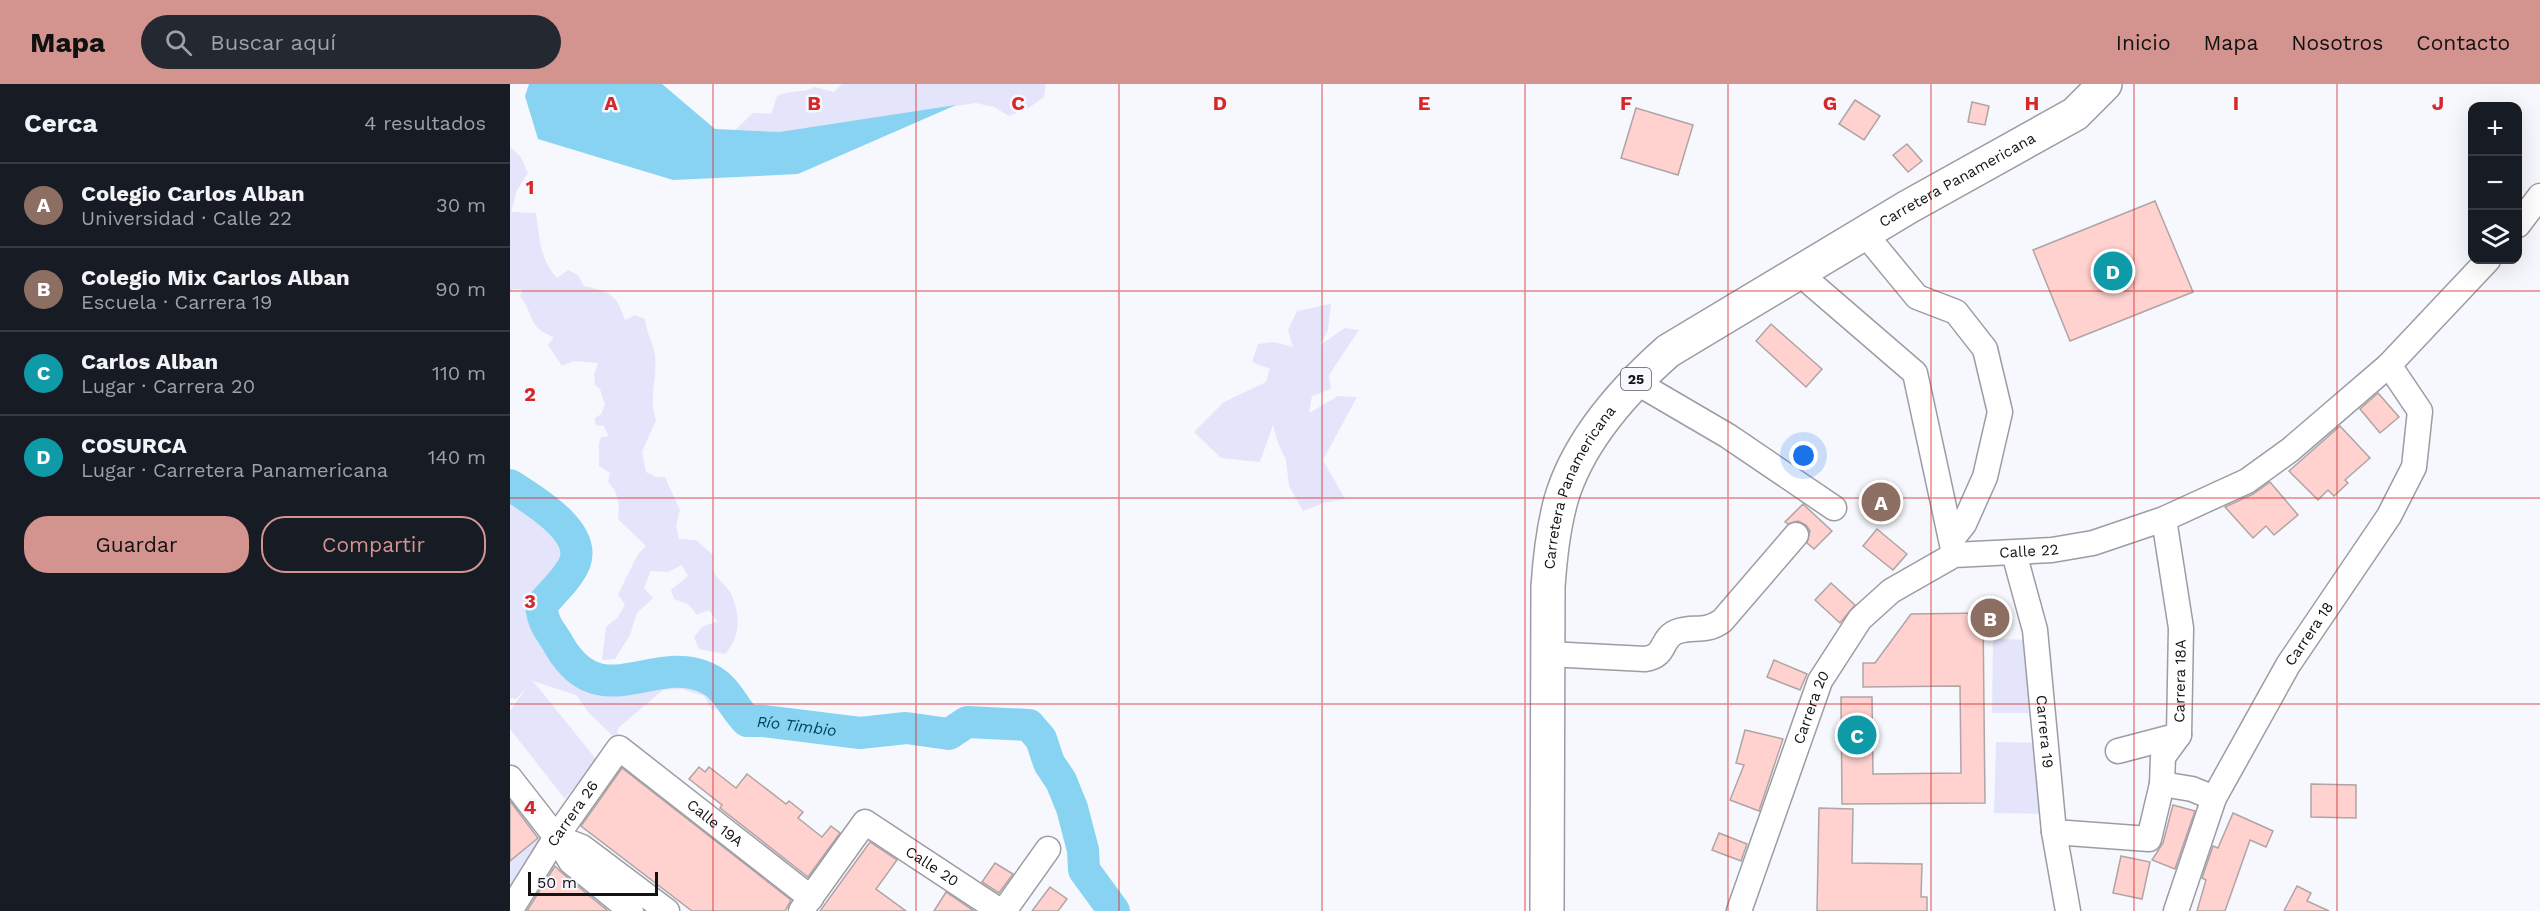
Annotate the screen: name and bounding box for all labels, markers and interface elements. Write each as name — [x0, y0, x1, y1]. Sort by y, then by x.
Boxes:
search box — [141, 15, 561, 69]
text: Mapa — [30, 26, 105, 59]
icon: search — [162, 26, 195, 59]
text: Buscar aquí — [210, 30, 336, 55]
text: Inicio — [2116, 30, 2171, 55]
text: Mapa — [2204, 30, 2258, 55]
text: Nosotros — [2291, 30, 2383, 55]
text: Contacto — [2416, 30, 2510, 55]
text: A — [604, 91, 618, 115]
text: B — [807, 91, 821, 115]
text: C — [1011, 91, 1025, 115]
text: D — [1213, 91, 1227, 115]
text: E — [1418, 91, 1430, 115]
text: F — [1620, 91, 1632, 115]
text: G — [1823, 91, 1837, 115]
text: H — [2025, 91, 2039, 115]
text: I — [2233, 91, 2239, 115]
text: J — [2432, 91, 2444, 115]
map controls — [2468, 102, 2522, 264]
button: + — [2468, 102, 2522, 156]
text: Cerca — [24, 108, 98, 138]
text: 4 resultados — [364, 111, 486, 135]
street label: Carretera Panamericana — [1876, 129, 2039, 231]
button: − — [2468, 156, 2522, 210]
text: 1 — [526, 175, 534, 199]
text: Colegio Carlos Alban — [81, 181, 305, 206]
text: A — [37, 193, 50, 217]
text: 30 m — [436, 193, 486, 217]
text: Universidad · Calle 22 — [81, 206, 292, 230]
button: layers — [2468, 210, 2522, 264]
pin: D — [2094, 248, 2132, 294]
text: Colegio Mix Carlos Alban — [81, 265, 350, 290]
text: B — [37, 277, 50, 301]
text: 90 m — [435, 277, 486, 301]
text: Escuela · Carrera 19 — [81, 290, 272, 314]
text: Carlos Alban — [81, 349, 218, 374]
text: C — [37, 361, 50, 385]
text: 110 m — [432, 361, 486, 385]
road number: 25 — [1621, 368, 1651, 390]
text: Lugar · Carrera 20 — [81, 374, 255, 398]
text: 2 — [524, 382, 536, 406]
street label: Carretera Panamericana — [1540, 402, 1620, 570]
text: COSURCA — [81, 433, 187, 458]
your location — [1789, 441, 1818, 470]
text: D — [36, 445, 51, 469]
text: 140 m — [428, 445, 486, 469]
text: Lugar · Carretera Panamericana — [81, 458, 388, 482]
pin: A — [1862, 480, 1900, 524]
button: Guardar — [24, 516, 249, 573]
button: Compartir — [261, 516, 486, 573]
street label: Calle 22 — [1999, 540, 2060, 562]
text: 3 — [524, 589, 536, 613]
pin: B — [1970, 596, 2010, 640]
street label: Carrera 18 — [2281, 598, 2337, 669]
street label: Carrera 18A — [2170, 639, 2190, 723]
street label: Carrera 20 — [1790, 667, 1833, 746]
street label: Carrera 19 — [2032, 694, 2057, 769]
water label: Río Timbio — [757, 712, 838, 740]
pin: C — [1838, 712, 1876, 758]
street label: Carrera 26 — [543, 777, 602, 850]
text: 4 — [524, 795, 537, 819]
street label: Calle 19A — [683, 795, 747, 851]
street label: Calle 20 — [902, 842, 962, 890]
scale bar — [528, 869, 658, 896]
text: 50 m — [537, 873, 577, 892]

